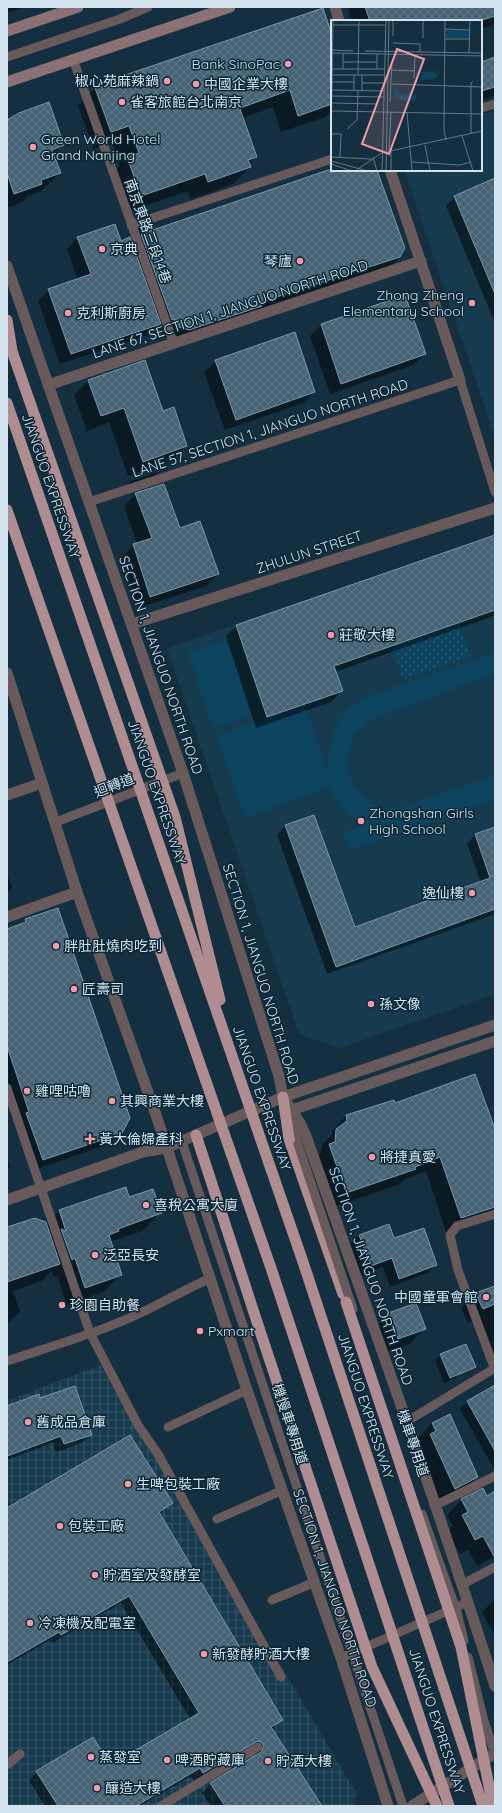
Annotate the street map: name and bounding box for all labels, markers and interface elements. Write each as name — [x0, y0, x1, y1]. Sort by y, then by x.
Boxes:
inset map — [331, 20, 482, 171]
place label: Bank SinoPac — [192, 55, 280, 73]
marker: Bank SinoPac — [283, 59, 293, 69]
place label: 椒心苑麻辣鍋 — [75, 72, 159, 90]
place label: 中國企業大樓 — [204, 75, 288, 93]
marker: 椒心苑麻辣鍋 — [162, 76, 172, 86]
marker: 中國企業大樓 — [191, 79, 201, 89]
place label: 雀客旅館台北南京 — [130, 93, 242, 111]
marker: 雀客旅館台北南京 — [117, 97, 127, 107]
place label: Green World Hotel Grand Nanjing — [41, 130, 160, 164]
marker: Green World Hotel Grand Nanjing — [28, 142, 38, 152]
street label: 南京東路三段14巷 — [121, 176, 175, 286]
place label: 京典 — [110, 240, 138, 258]
marker: 京典 — [97, 244, 107, 254]
place label: 琴廬 — [264, 252, 292, 270]
street label: LANE 67, SECTION 1, JIANGUO NORTH ROAD — [90, 256, 370, 362]
marker: 琴廬 — [295, 256, 305, 266]
place label: Zhong Zheng Elementary School — [343, 286, 464, 320]
marker: Zhong Zheng Elementary School — [467, 298, 477, 308]
place label: 克利斯廚房 — [76, 304, 146, 322]
marker: 克利斯廚房 — [63, 308, 73, 318]
street label: LANE 57, SECTION 1, JIANGUO NORTH ROAD — [130, 375, 410, 481]
street label: JIANGUO EXPRESSWAY — [18, 411, 84, 561]
street label: ZHULUN STREET — [254, 526, 364, 578]
street label: SECTION 1, JIANGUO NORTH ROAD — [115, 553, 207, 777]
place label: 莊敬大樓 — [339, 626, 395, 644]
marker: 莊敬大樓 — [326, 630, 336, 640]
street label: JIANGUO EXPRESSWAY — [124, 717, 190, 867]
street label: 迴轉道 — [91, 769, 137, 801]
place label: Zhongshan Girls High School — [369, 804, 474, 838]
marker: Zhongshan Girls High School — [356, 816, 366, 826]
street label: SECTION 1, JIANGUO NORTH ROAD — [219, 861, 303, 1087]
place label: 逸仙樓 — [422, 884, 464, 902]
marker: 逸仙樓 — [467, 888, 477, 898]
place label: 胖肚肚燒肉吃到 — [64, 937, 162, 955]
marker: 胖肚肚燒肉吃到 — [51, 941, 61, 951]
place label: 匠壽司 — [82, 980, 124, 998]
marker: 匠壽司 — [69, 984, 79, 994]
place label: 孫文像 — [379, 995, 421, 1013]
marker: 孫文像 — [366, 999, 376, 1009]
street label: JIANGUO EXPRESSWAY — [229, 1023, 295, 1173]
place label: 雞哩咕嚕 — [35, 1082, 91, 1100]
marker: 雞哩咕嚕 — [22, 1086, 32, 1096]
place label: 其興商業大樓 — [120, 1092, 204, 1110]
marker: 其興商業大樓 — [107, 1096, 117, 1106]
place label: 黃大倫婦產科 — [99, 1130, 183, 1148]
marker: 黃大倫婦產科 — [84, 1133, 96, 1145]
place label: 將捷真愛 — [380, 1148, 436, 1166]
marker: 將捷真愛 — [367, 1152, 377, 1162]
street label: SECTION 1, JIANGUO NORTH ROAD — [325, 1164, 417, 1388]
place label: 喜稅公寓大廈 — [154, 1196, 238, 1214]
marker: 喜稅公寓大廈 — [141, 1200, 151, 1210]
place label: 泛亞長安 — [103, 1246, 159, 1264]
marker: 泛亞長安 — [90, 1250, 100, 1260]
place label: 中國童軍會館 — [394, 1288, 478, 1306]
marker: 中國童軍會館 — [481, 1292, 491, 1302]
place label: 珍園自助餐 — [70, 1296, 140, 1314]
marker: 珍園自助餐 — [57, 1300, 67, 1310]
place label: Pxmart — [208, 1322, 255, 1340]
marker: Pxmart — [195, 1326, 205, 1336]
street label: JIANGUO EXPRESSWAY — [334, 1331, 398, 1481]
street label: 機慢車專用道 — [268, 1381, 312, 1467]
street label: 機車專用道 — [393, 1407, 433, 1479]
place label: 舊成品倉庫 — [36, 1413, 106, 1431]
marker: 舊成品倉庫 — [23, 1417, 33, 1427]
place label: 生啤包裝工廠 — [136, 1475, 220, 1493]
marker: 生啤包裝工廠 — [123, 1479, 133, 1489]
street label: SECTION 1, JIANGUO NORTH ROAD — [289, 1486, 381, 1710]
place label: 包裝工廠 — [68, 1517, 124, 1535]
marker: 包裝工廠 — [55, 1521, 65, 1531]
place label: 貯酒室及發酵室 — [103, 1566, 201, 1584]
marker: 貯酒室及發酵室 — [90, 1570, 100, 1580]
place label: 冷凍機及配電室 — [38, 1614, 136, 1632]
marker: 冷凍機及配電室 — [25, 1618, 35, 1628]
place label: 新發酵貯酒大樓 — [212, 1645, 310, 1663]
street label: JIANGUO EXPRESSWAY — [405, 1646, 469, 1796]
marker: 新發酵貯酒大樓 — [199, 1649, 209, 1659]
place label: 蒸發室 — [99, 1748, 141, 1766]
place label: 啤酒貯藏庫 — [175, 1751, 245, 1769]
marker: 蒸發室 — [86, 1752, 96, 1762]
place label: 貯酒大樓 — [276, 1752, 332, 1770]
marker: 啤酒貯藏庫 — [162, 1755, 172, 1765]
marker: 貯酒大樓 — [263, 1756, 273, 1766]
place label: 釀造大樓 — [105, 1779, 161, 1797]
marker: 釀造大樓 — [92, 1783, 102, 1793]

